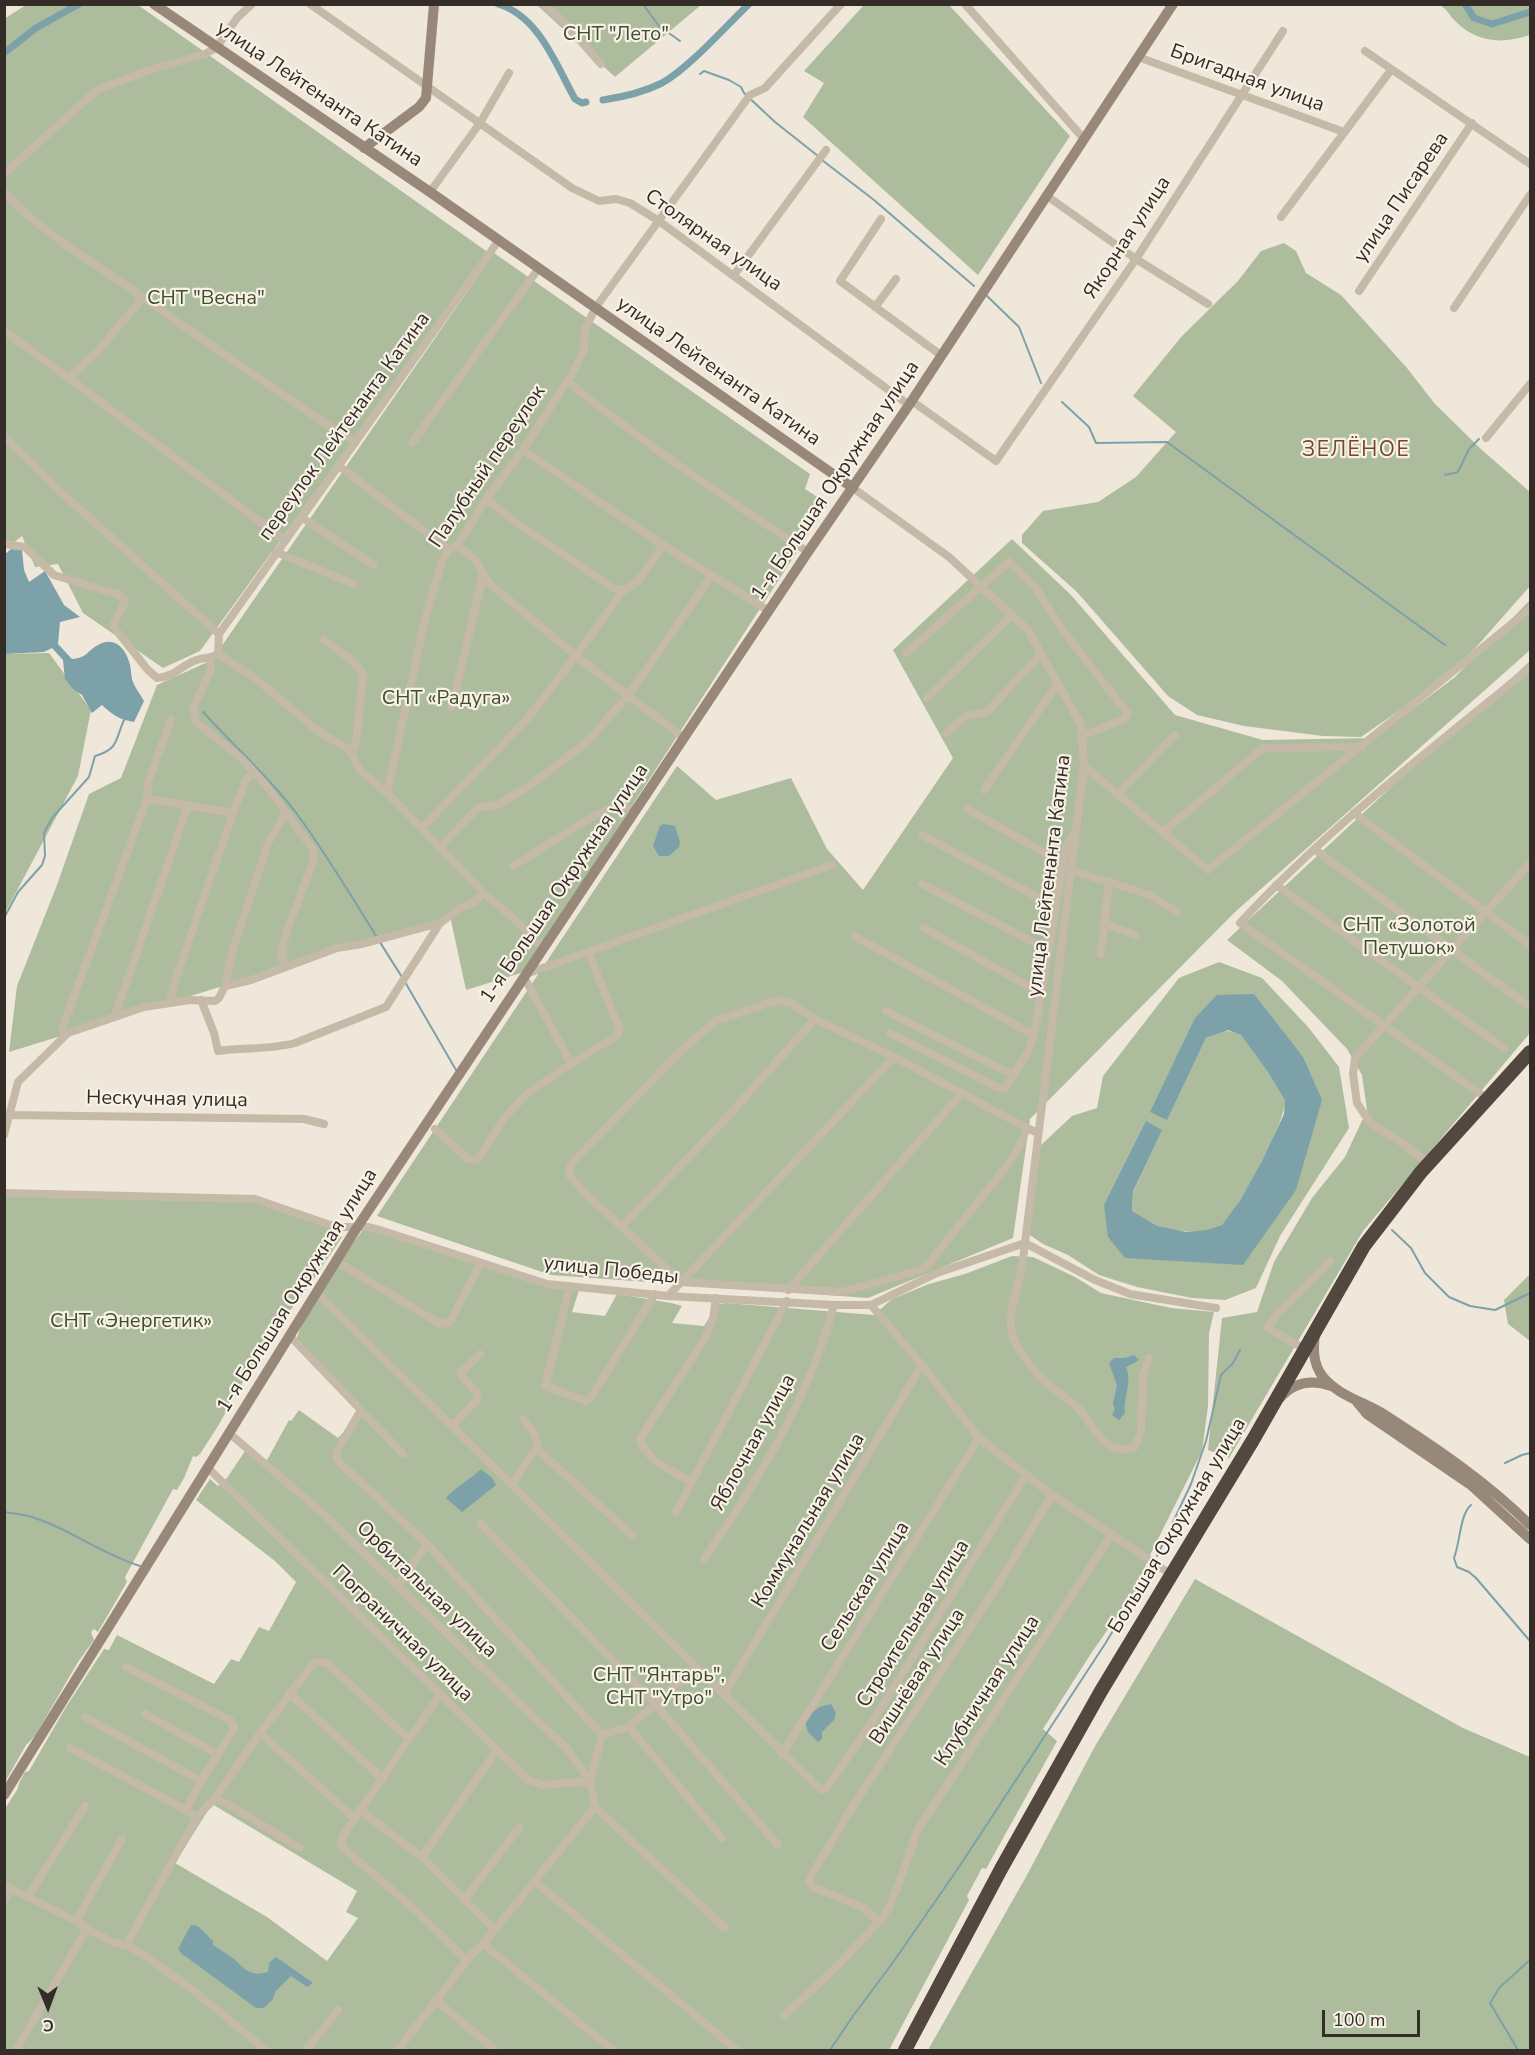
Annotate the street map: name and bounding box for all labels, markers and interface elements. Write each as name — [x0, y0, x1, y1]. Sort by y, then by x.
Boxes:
street label: улица Лейтенанта Катина — [211, 17, 427, 173]
park label: СНТ "Лето" — [563, 23, 669, 47]
street label: Бригадная улица — [1167, 40, 1327, 118]
street label: улица Писарева — [1349, 128, 1455, 268]
street label: Якорная улица — [1079, 172, 1177, 304]
street label: Столярная улица — [640, 185, 786, 297]
park label: СНТ "Весна" — [147, 287, 265, 311]
street label: улица Лейтенанта Катина — [611, 292, 825, 452]
street label: переулок Лейтенанта Катина — [254, 308, 436, 546]
street label: 1-я Большая Окружная улица — [747, 357, 925, 605]
street label: Палубный переулок — [425, 381, 551, 553]
district label: ЗЕЛЁНОЕ — [1302, 438, 1410, 464]
park label: СНТ «Радуга» — [382, 687, 510, 711]
street label: улица Лейтенанта Катина — [1023, 754, 1077, 998]
street label: 1-я Большая Окружная улица — [476, 760, 654, 1008]
park label: СНТ «Золотой Петушок» — [1342, 914, 1476, 961]
street label: Нескучная улица — [86, 1087, 248, 1113]
street label: 1-я Большая Окружная улица — [213, 1164, 383, 1418]
street label: улица Победы — [542, 1252, 680, 1290]
park label: СНТ «Энергетик» — [50, 1310, 212, 1334]
street label: Яблочная улица — [707, 1370, 801, 1516]
street label: Большая Окружная улица — [1104, 1414, 1252, 1638]
street label: Коммунальная улица — [747, 1429, 871, 1613]
street label: Орбитальная улица — [351, 1517, 501, 1663]
street label: Сельская улица — [816, 1518, 916, 1656]
street label: Строительная улица — [853, 1536, 975, 1712]
street label: Пограничная улица — [327, 1561, 477, 1707]
street label: Вишнёвая улица — [865, 1605, 971, 1749]
street label: Клубничная улица — [930, 1611, 1046, 1771]
park label: СНТ "Янтарь", СНТ "Утро" — [593, 1664, 725, 1711]
north arrow — [18, 1977, 78, 2037]
scale bar — [1325, 1998, 1422, 2036]
text: 100 m — [1333, 2008, 1385, 2032]
text: С — [43, 2014, 54, 2036]

